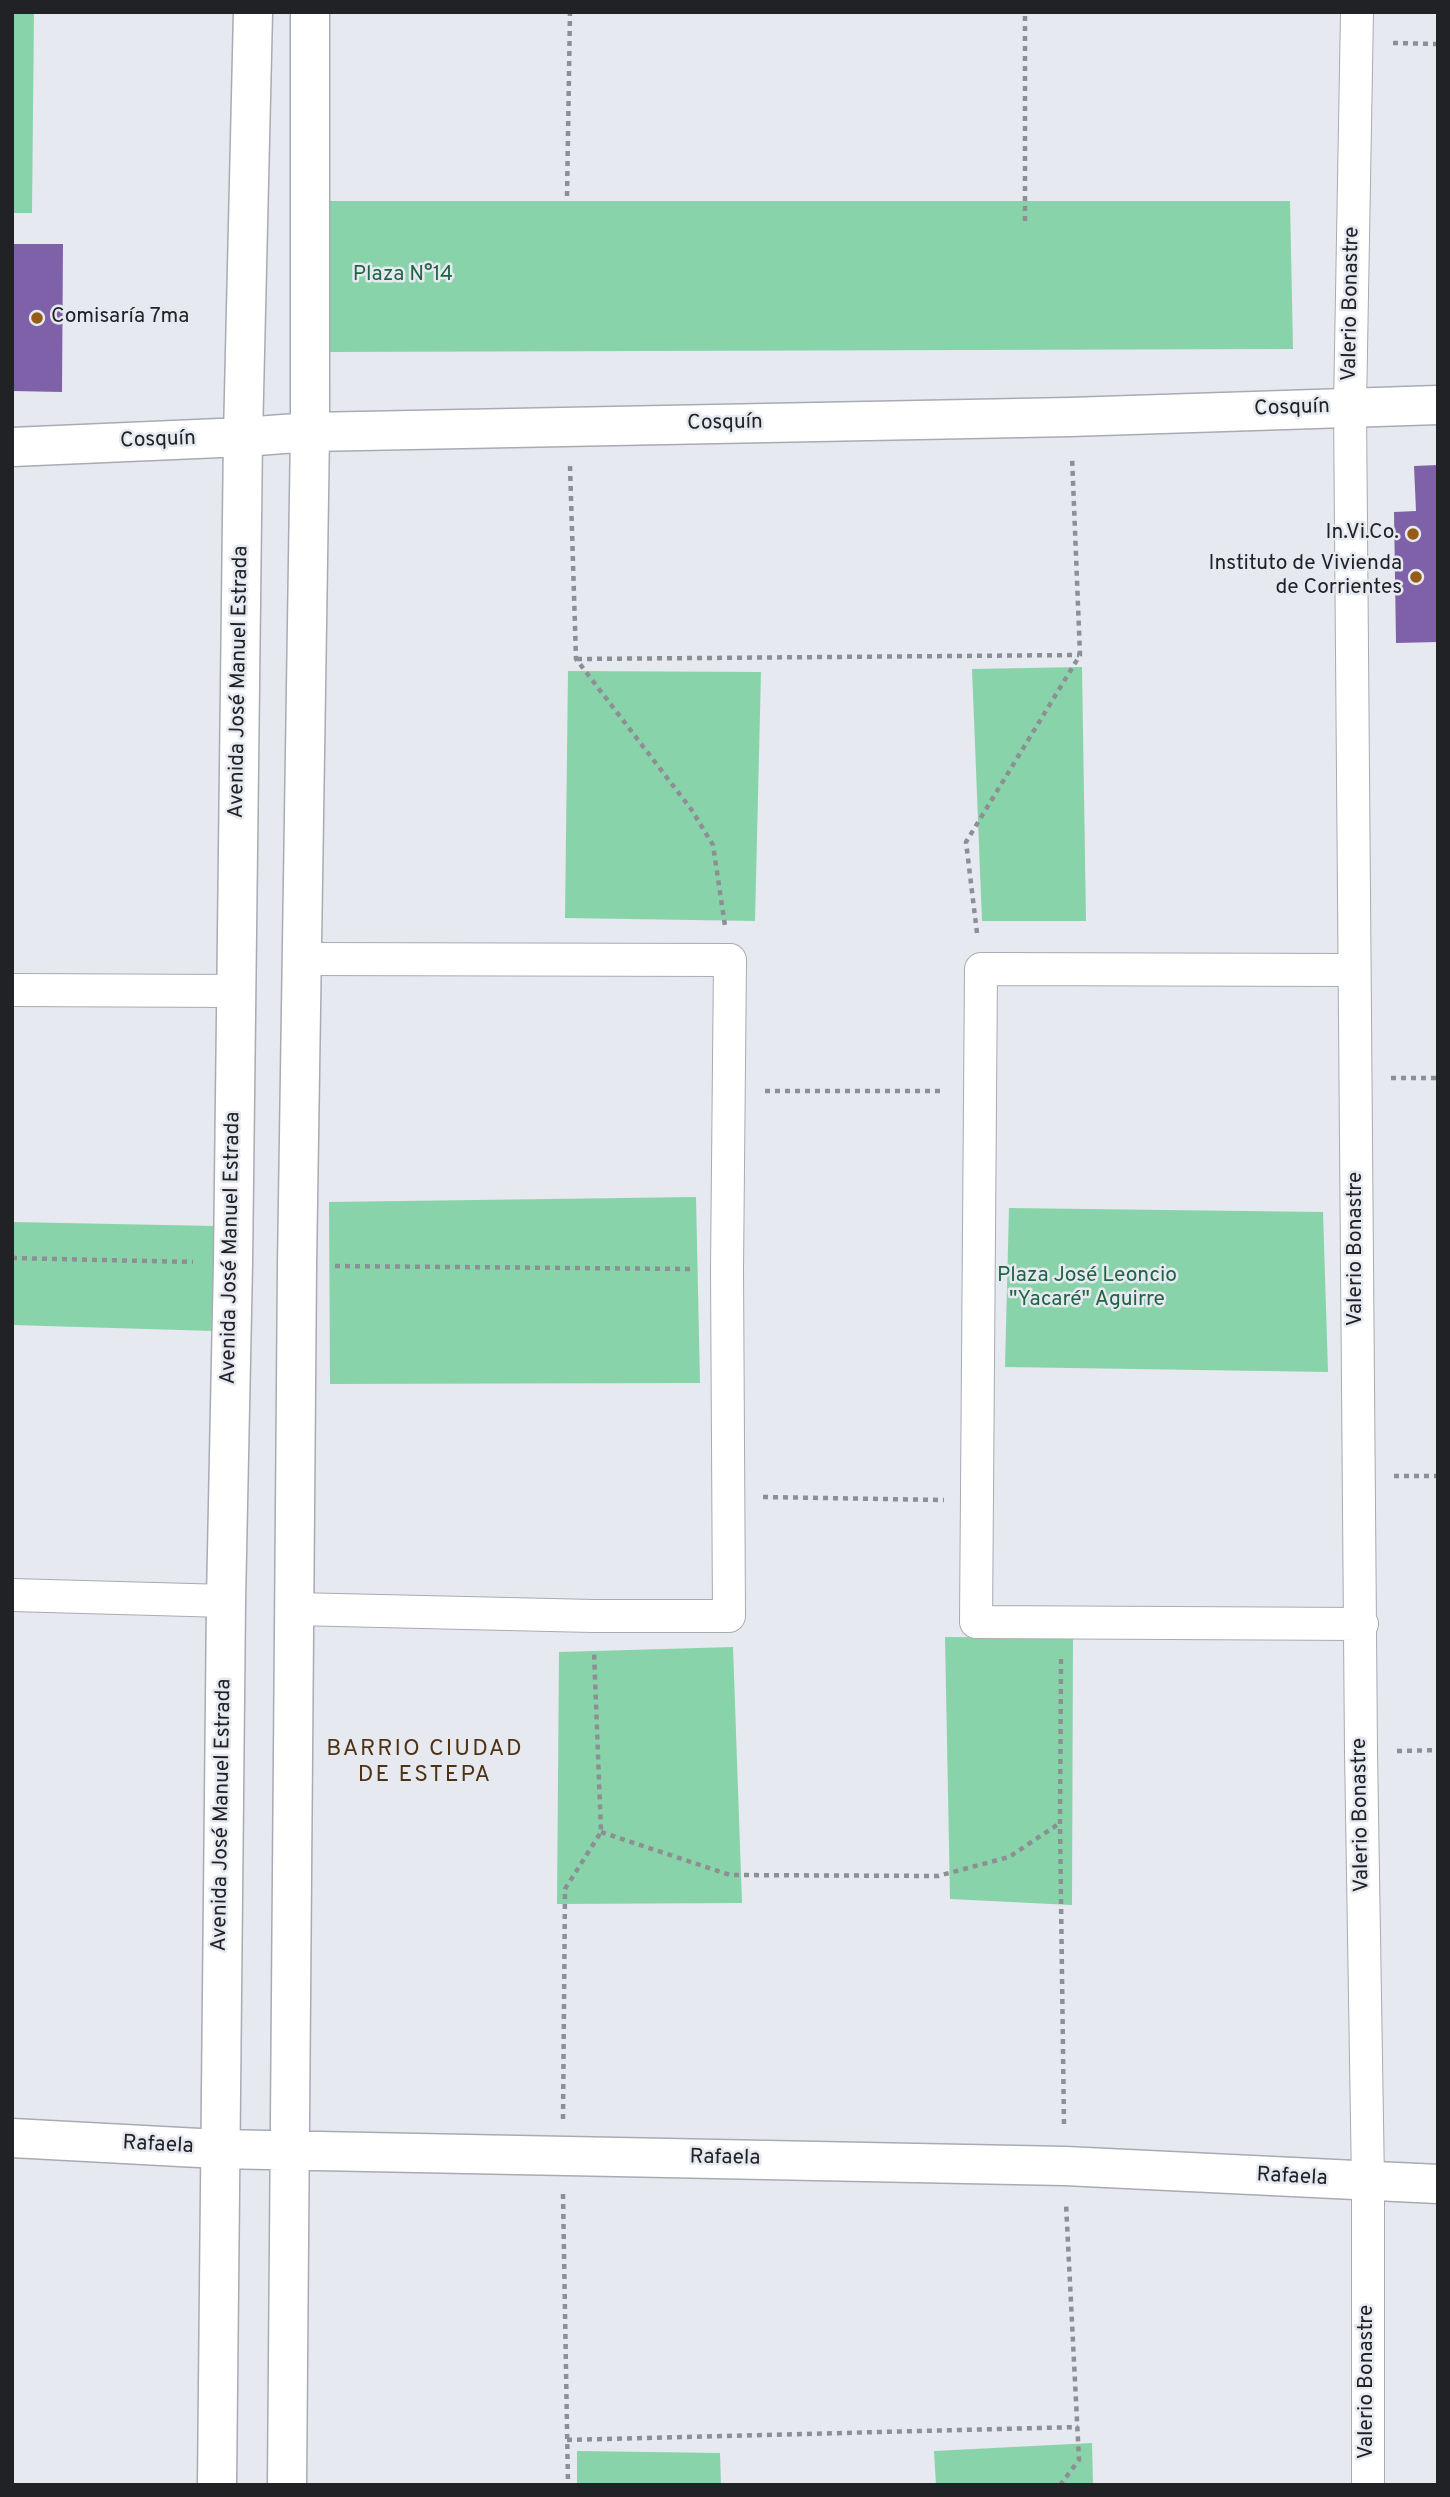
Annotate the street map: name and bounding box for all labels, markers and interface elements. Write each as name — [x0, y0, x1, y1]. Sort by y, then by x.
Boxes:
street label: Valerio Bonastre — [1338, 227, 1366, 381]
park label: Plaza N°14 — [353, 263, 453, 289]
place label: Comisaría 7ma — [51, 305, 189, 331]
marker: Comisaría 7ma — [29, 310, 45, 326]
street label: Cosquín — [1254, 395, 1330, 423]
street label: Cosquín — [687, 411, 763, 437]
street label: Cosquín — [120, 427, 196, 455]
place label: In.Vi.Co. — [1325, 521, 1399, 547]
marker: In.Vi.Co. — [1405, 526, 1421, 542]
street label: Avenida José Manuel Estrada — [225, 545, 255, 819]
place label: Instituto de Vivienda de Corrientes — [1209, 552, 1402, 602]
marker: Instituto de Vivienda de Corrientes — [1408, 569, 1424, 585]
street label: Avenida José Manuel Estrada — [217, 1111, 247, 1385]
street label: Valerio Bonastre — [1344, 1172, 1370, 1326]
park label: Plaza José Leoncio "Yacaré" Aguirre — [997, 1264, 1177, 1314]
street label: Avenida José Manuel Estrada — [208, 1678, 238, 1952]
district label: BARRIO CIUDAD DE ESTEPA — [328, 1736, 522, 1790]
street label: Valerio Bonastre — [1348, 1738, 1376, 1892]
street label: Rafaela — [122, 2132, 194, 2160]
street label: Rafaela — [689, 2146, 761, 2172]
street label: Rafaela — [1256, 2164, 1328, 2192]
street label: Valerio Bonastre — [1355, 2305, 1381, 2459]

